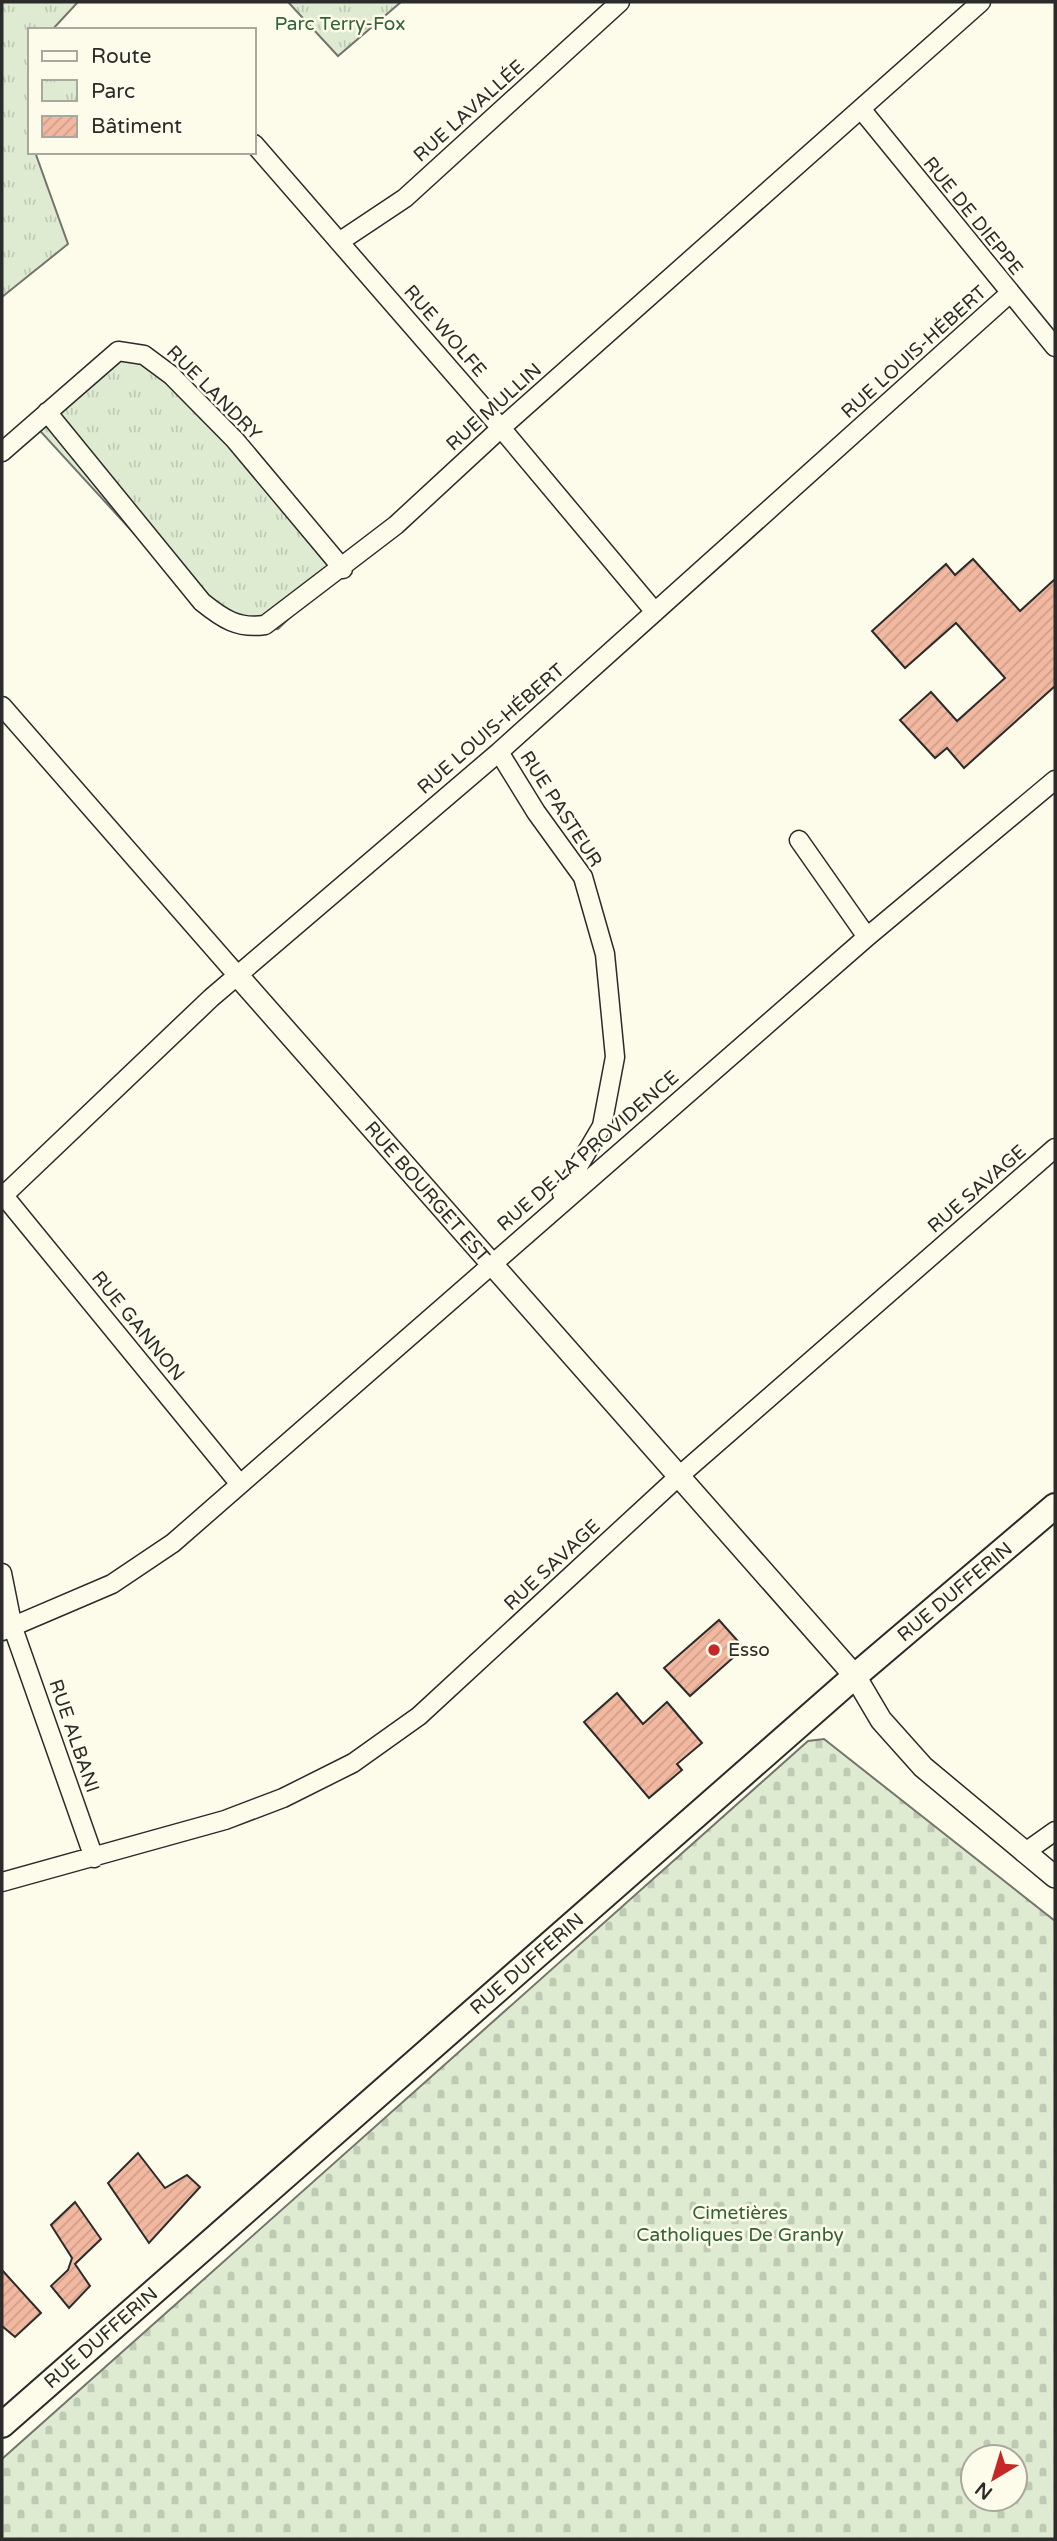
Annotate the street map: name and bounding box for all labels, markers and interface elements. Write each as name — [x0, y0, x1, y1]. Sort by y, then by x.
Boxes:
park label: Parc Terry-Fox — [275, 13, 405, 35]
legend — [28, 28, 256, 154]
text: Route — [91, 44, 151, 69]
street label: RUE LAVALLÉE — [409, 55, 529, 167]
text: Parc — [91, 79, 135, 104]
text: Bâtiment — [91, 114, 182, 139]
street label: RUE DE DIEPPE — [919, 152, 1027, 280]
street label: RUE WOLFE — [399, 281, 491, 381]
street label: RUE LOUIS-HÉBERT — [837, 281, 991, 423]
street label: RUE LANDRY — [162, 341, 266, 445]
street label: RUE MULLIN — [442, 359, 546, 455]
street label: RUE LOUIS-HÉBERT — [413, 659, 569, 799]
street label: RUE PASTEUR — [515, 747, 607, 871]
street label: RUE DE LA PROVIDENCE — [493, 1066, 683, 1236]
street label: RUE BOURGET EST — [360, 1117, 494, 1267]
street label: RUE SAVAGE — [923, 1140, 1031, 1238]
street label: RUE GANNON — [87, 1267, 189, 1385]
street label: RUE SAVAGE — [500, 1515, 604, 1615]
street label: RUE DUFFERIN — [893, 1538, 1017, 1646]
place label: Esso — [728, 1639, 770, 1661]
marker: Esso — [706, 1642, 722, 1658]
street label: RUE ALBANI — [44, 1677, 104, 1795]
street label: RUE DUFFERIN — [466, 1909, 588, 2019]
park label: Cimetières Catholiques De Granby — [636, 2202, 844, 2246]
street label: RUE DUFFERIN — [40, 2283, 162, 2393]
north arrow — [959, 2443, 1029, 2513]
text: N — [971, 2477, 997, 2504]

